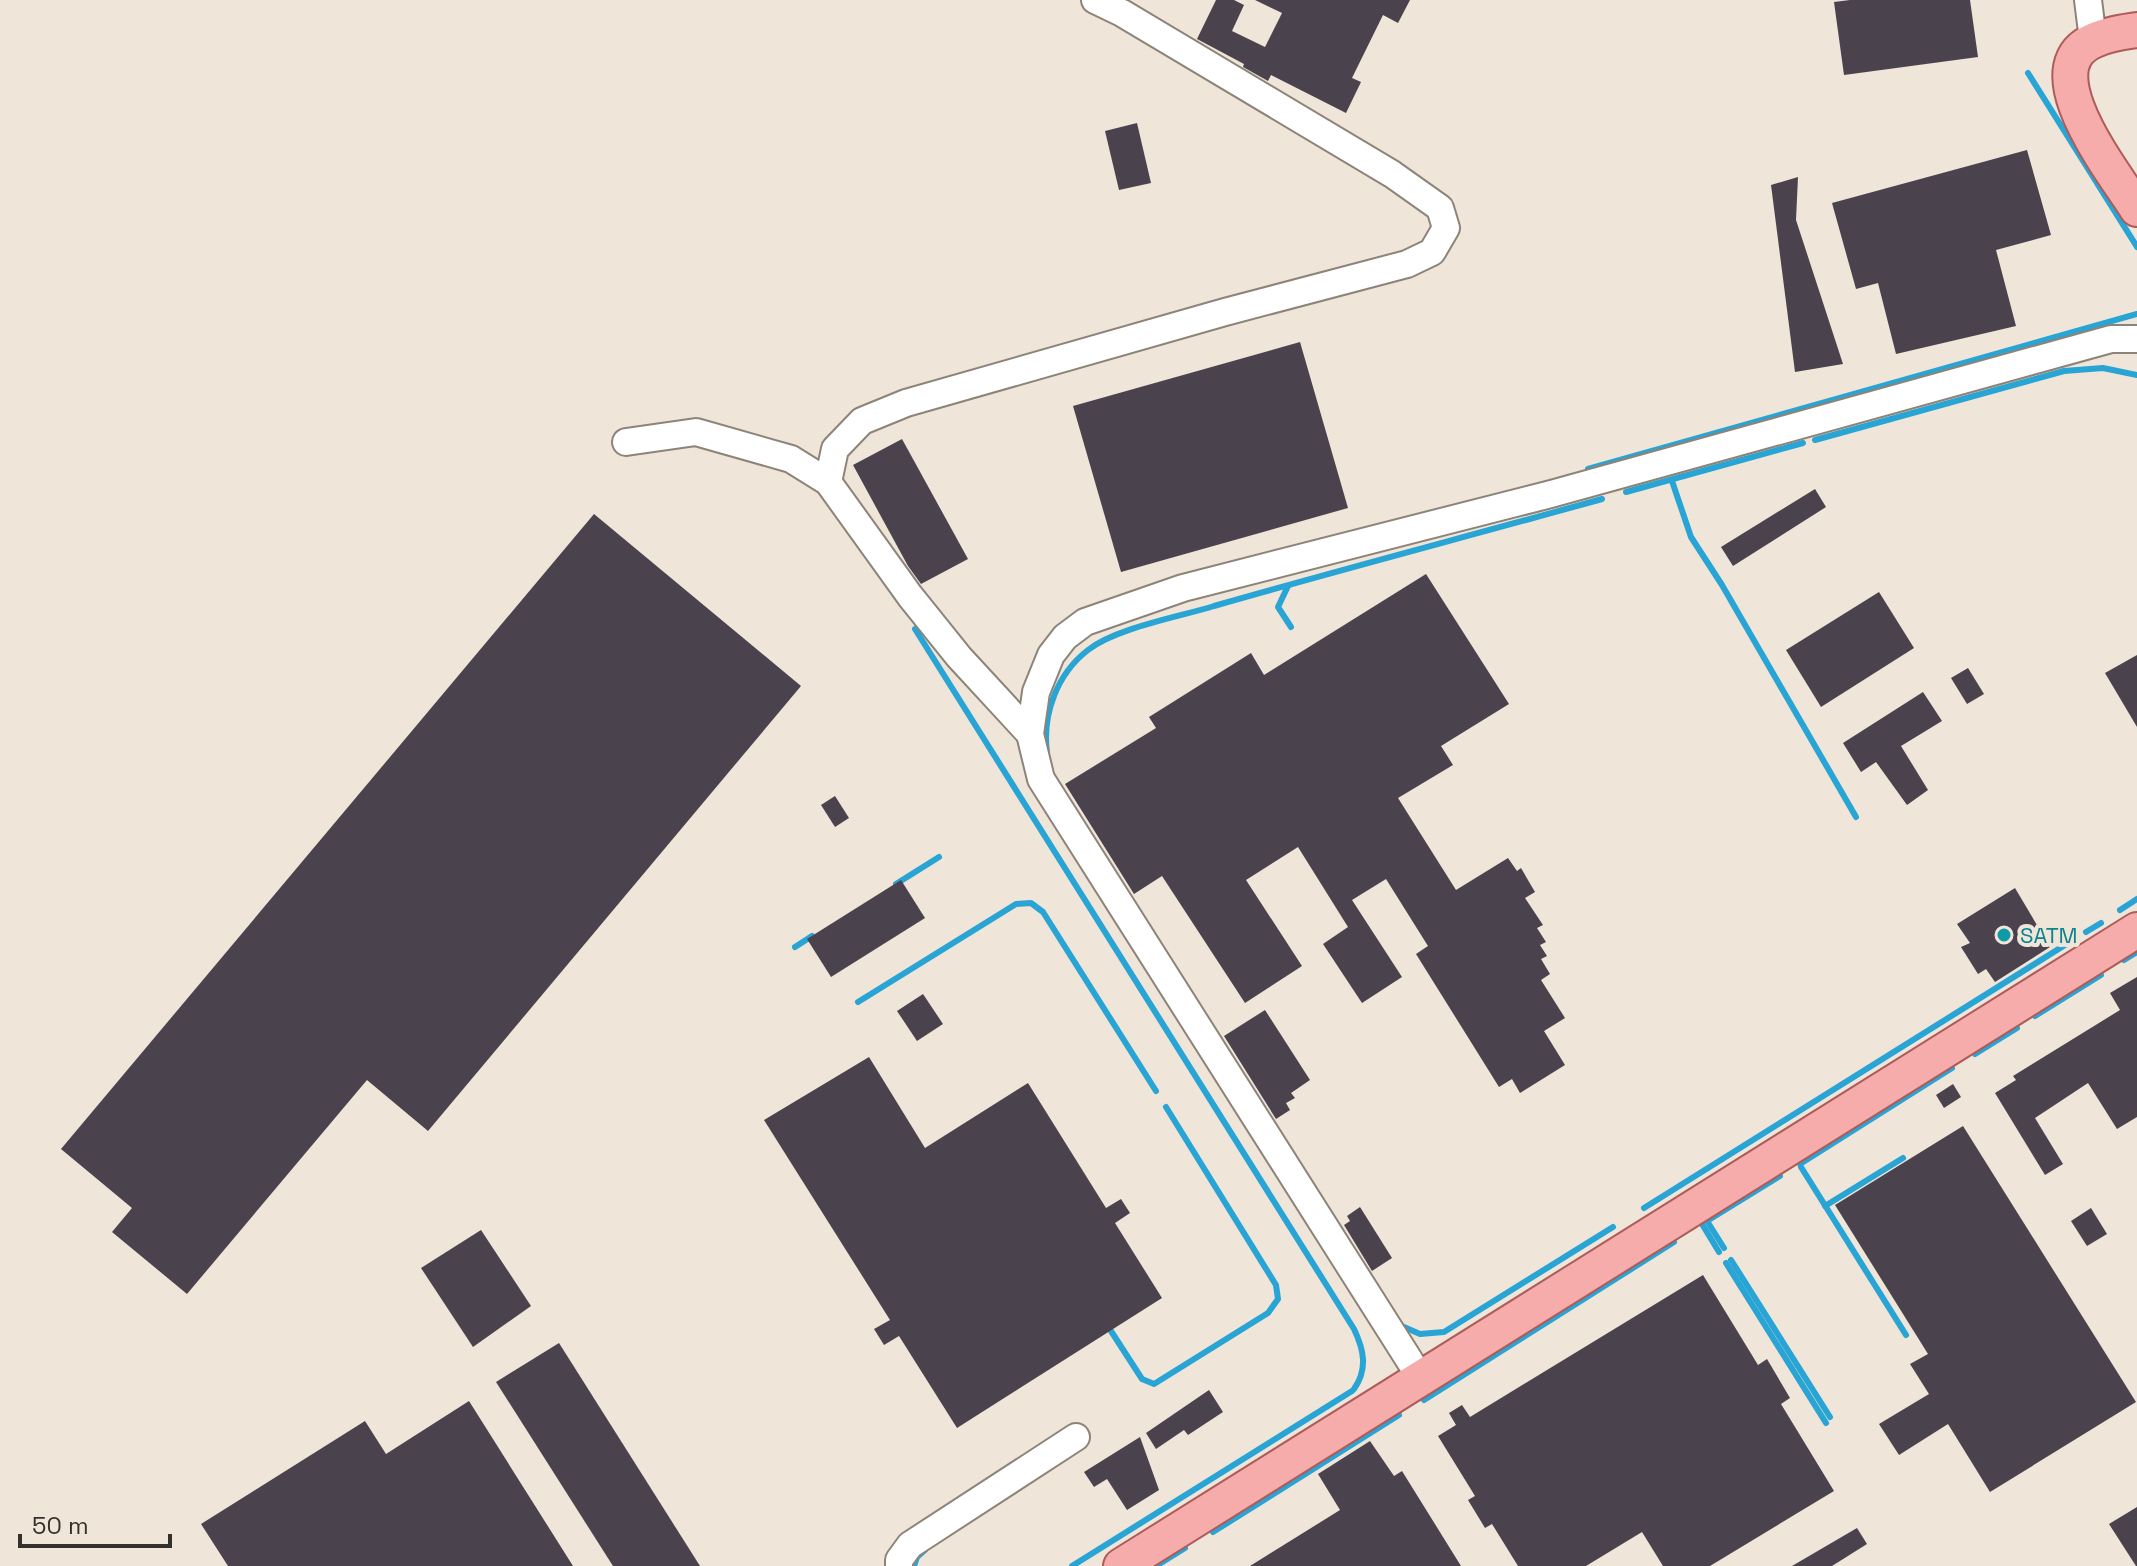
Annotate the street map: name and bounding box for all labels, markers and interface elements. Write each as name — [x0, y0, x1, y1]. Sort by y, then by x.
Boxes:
place label: SATM — [2020, 921, 2078, 949]
marker: SATM — [1995, 926, 2013, 944]
scale bar — [20, 1498, 170, 1548]
text: 50 m — [32, 1510, 89, 1541]

